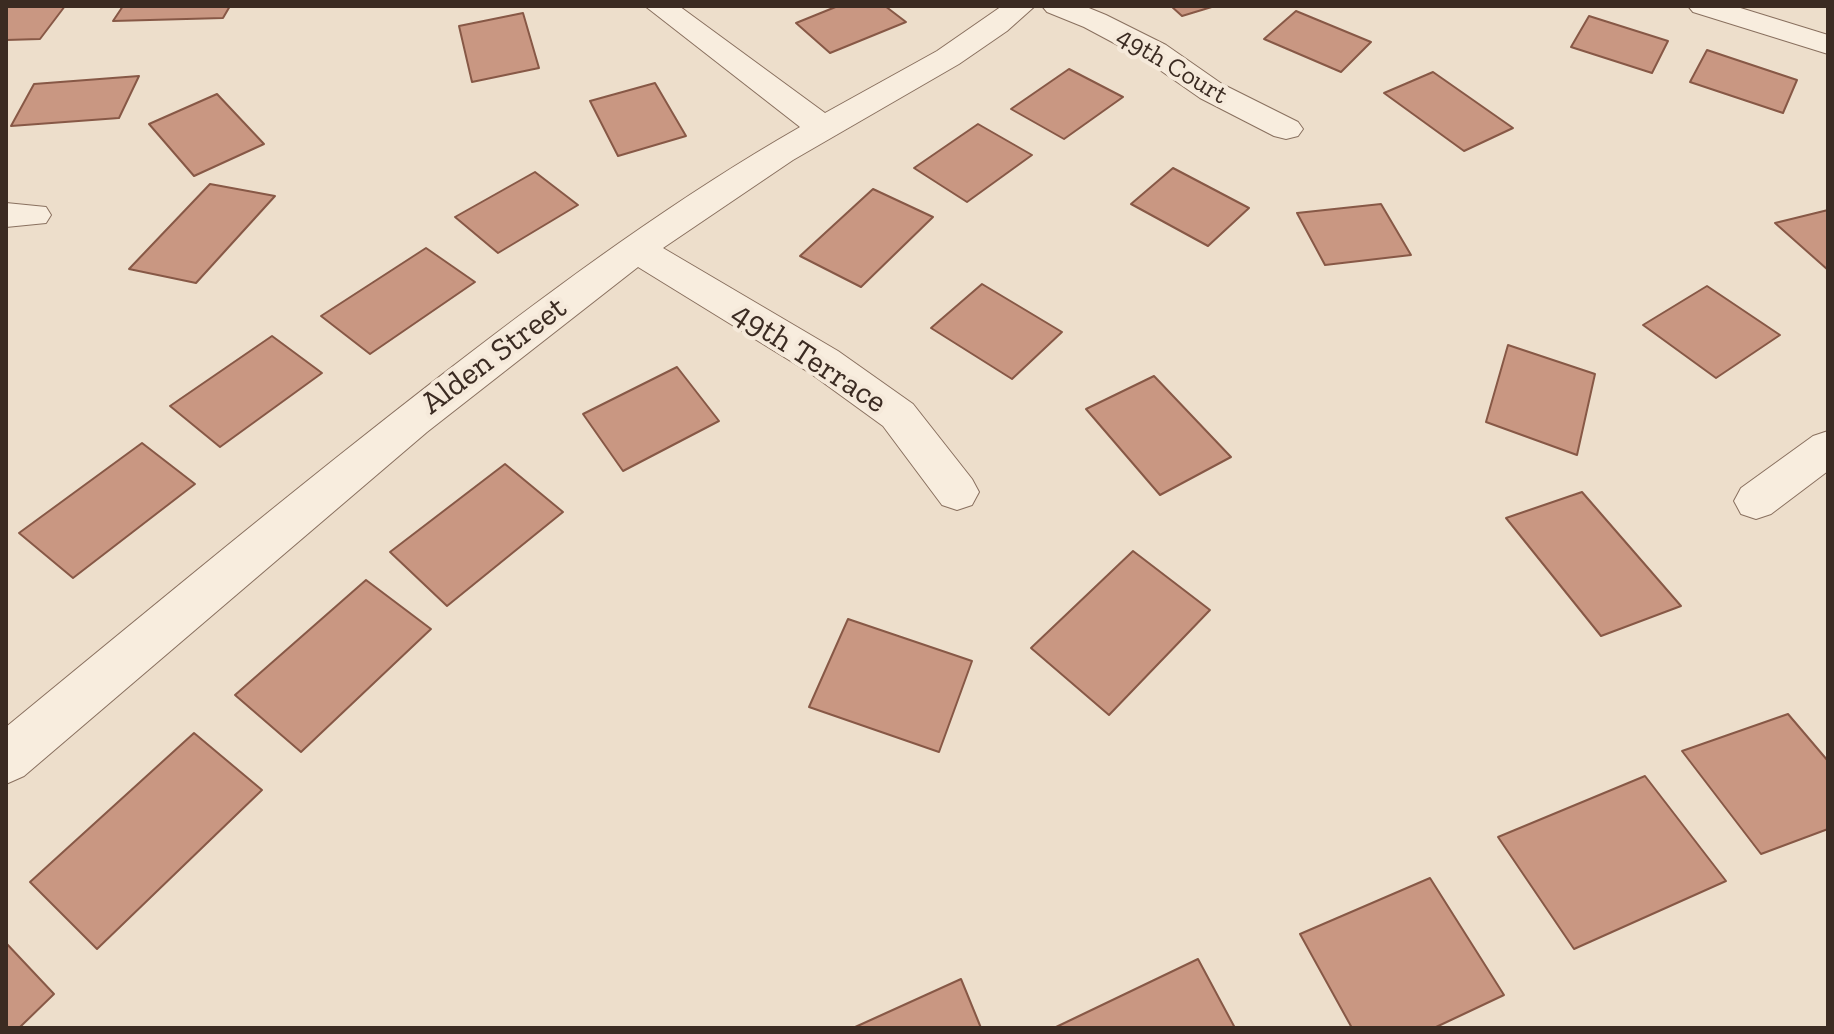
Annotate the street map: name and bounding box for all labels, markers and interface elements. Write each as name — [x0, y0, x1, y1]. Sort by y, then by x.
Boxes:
street label: 49th Court — [1111, 21, 1233, 111]
street label: Alden Street — [414, 289, 574, 423]
street label: 49th Terrace — [725, 294, 893, 422]

